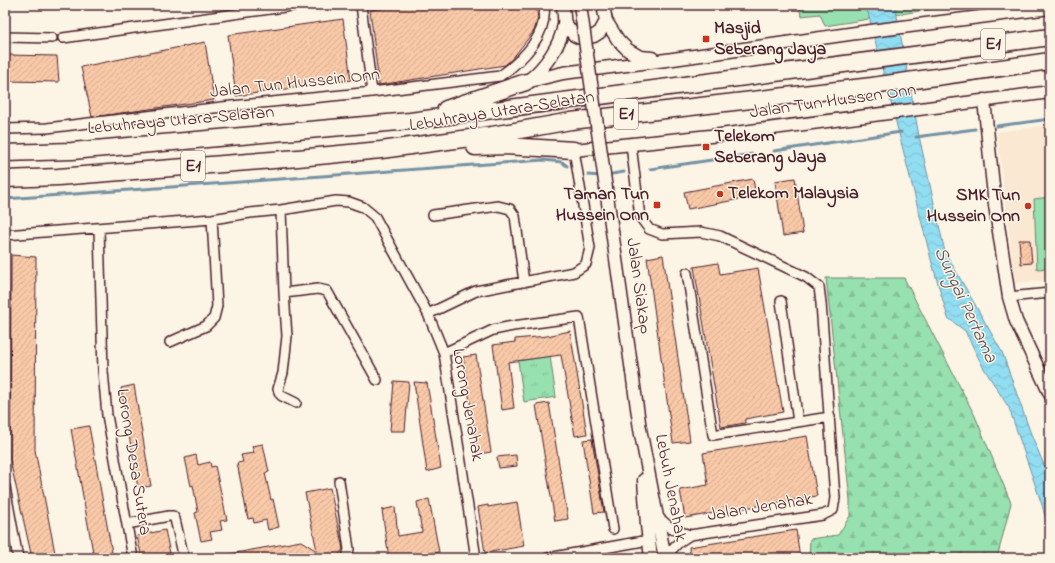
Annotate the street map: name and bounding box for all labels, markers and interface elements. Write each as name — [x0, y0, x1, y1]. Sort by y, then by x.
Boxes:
place label: Masjid Seberang Jaya — [714, 16, 826, 64]
road number: E1 — [981, 29, 1005, 59]
marker: Masjid Seberang Jaya — [701, 34, 711, 44]
street label: Jalan Tun Hussein Onn — [209, 62, 381, 106]
street label: Jalan Tun Hussen Onn — [748, 77, 918, 127]
street label: Lebuhraya Utara–Selatan — [408, 85, 597, 139]
road number: E1 — [614, 99, 638, 129]
street label: Lebuhraya Utara–Selatan — [87, 100, 275, 142]
place label: Telekom Seberang Jaya — [714, 124, 826, 172]
marker: Telekom Seberang Jaya — [701, 142, 711, 152]
road number: E1 — [181, 151, 205, 181]
place label: Telekom Malaysia — [728, 181, 859, 208]
place label: Taman Tun Hussein Onn — [556, 182, 649, 229]
place label: SMK Tun Hussein Onn — [927, 183, 1020, 230]
marker: Telekom Malaysia — [715, 189, 725, 199]
marker: Taman Tun Hussein Onn — [652, 200, 662, 210]
marker: SMK Tun Hussein Onn — [1023, 201, 1033, 211]
street label: Jalan Siakap — [618, 236, 658, 336]
water label: Sungai Pertama — [925, 243, 1004, 369]
street label: Lorong Jenahak — [443, 347, 490, 464]
street label: Lorong Desa Sutera — [108, 387, 157, 537]
street label: Lebuh Jenahak — [647, 432, 693, 544]
street label: Jalan Jenahak — [706, 487, 815, 529]

